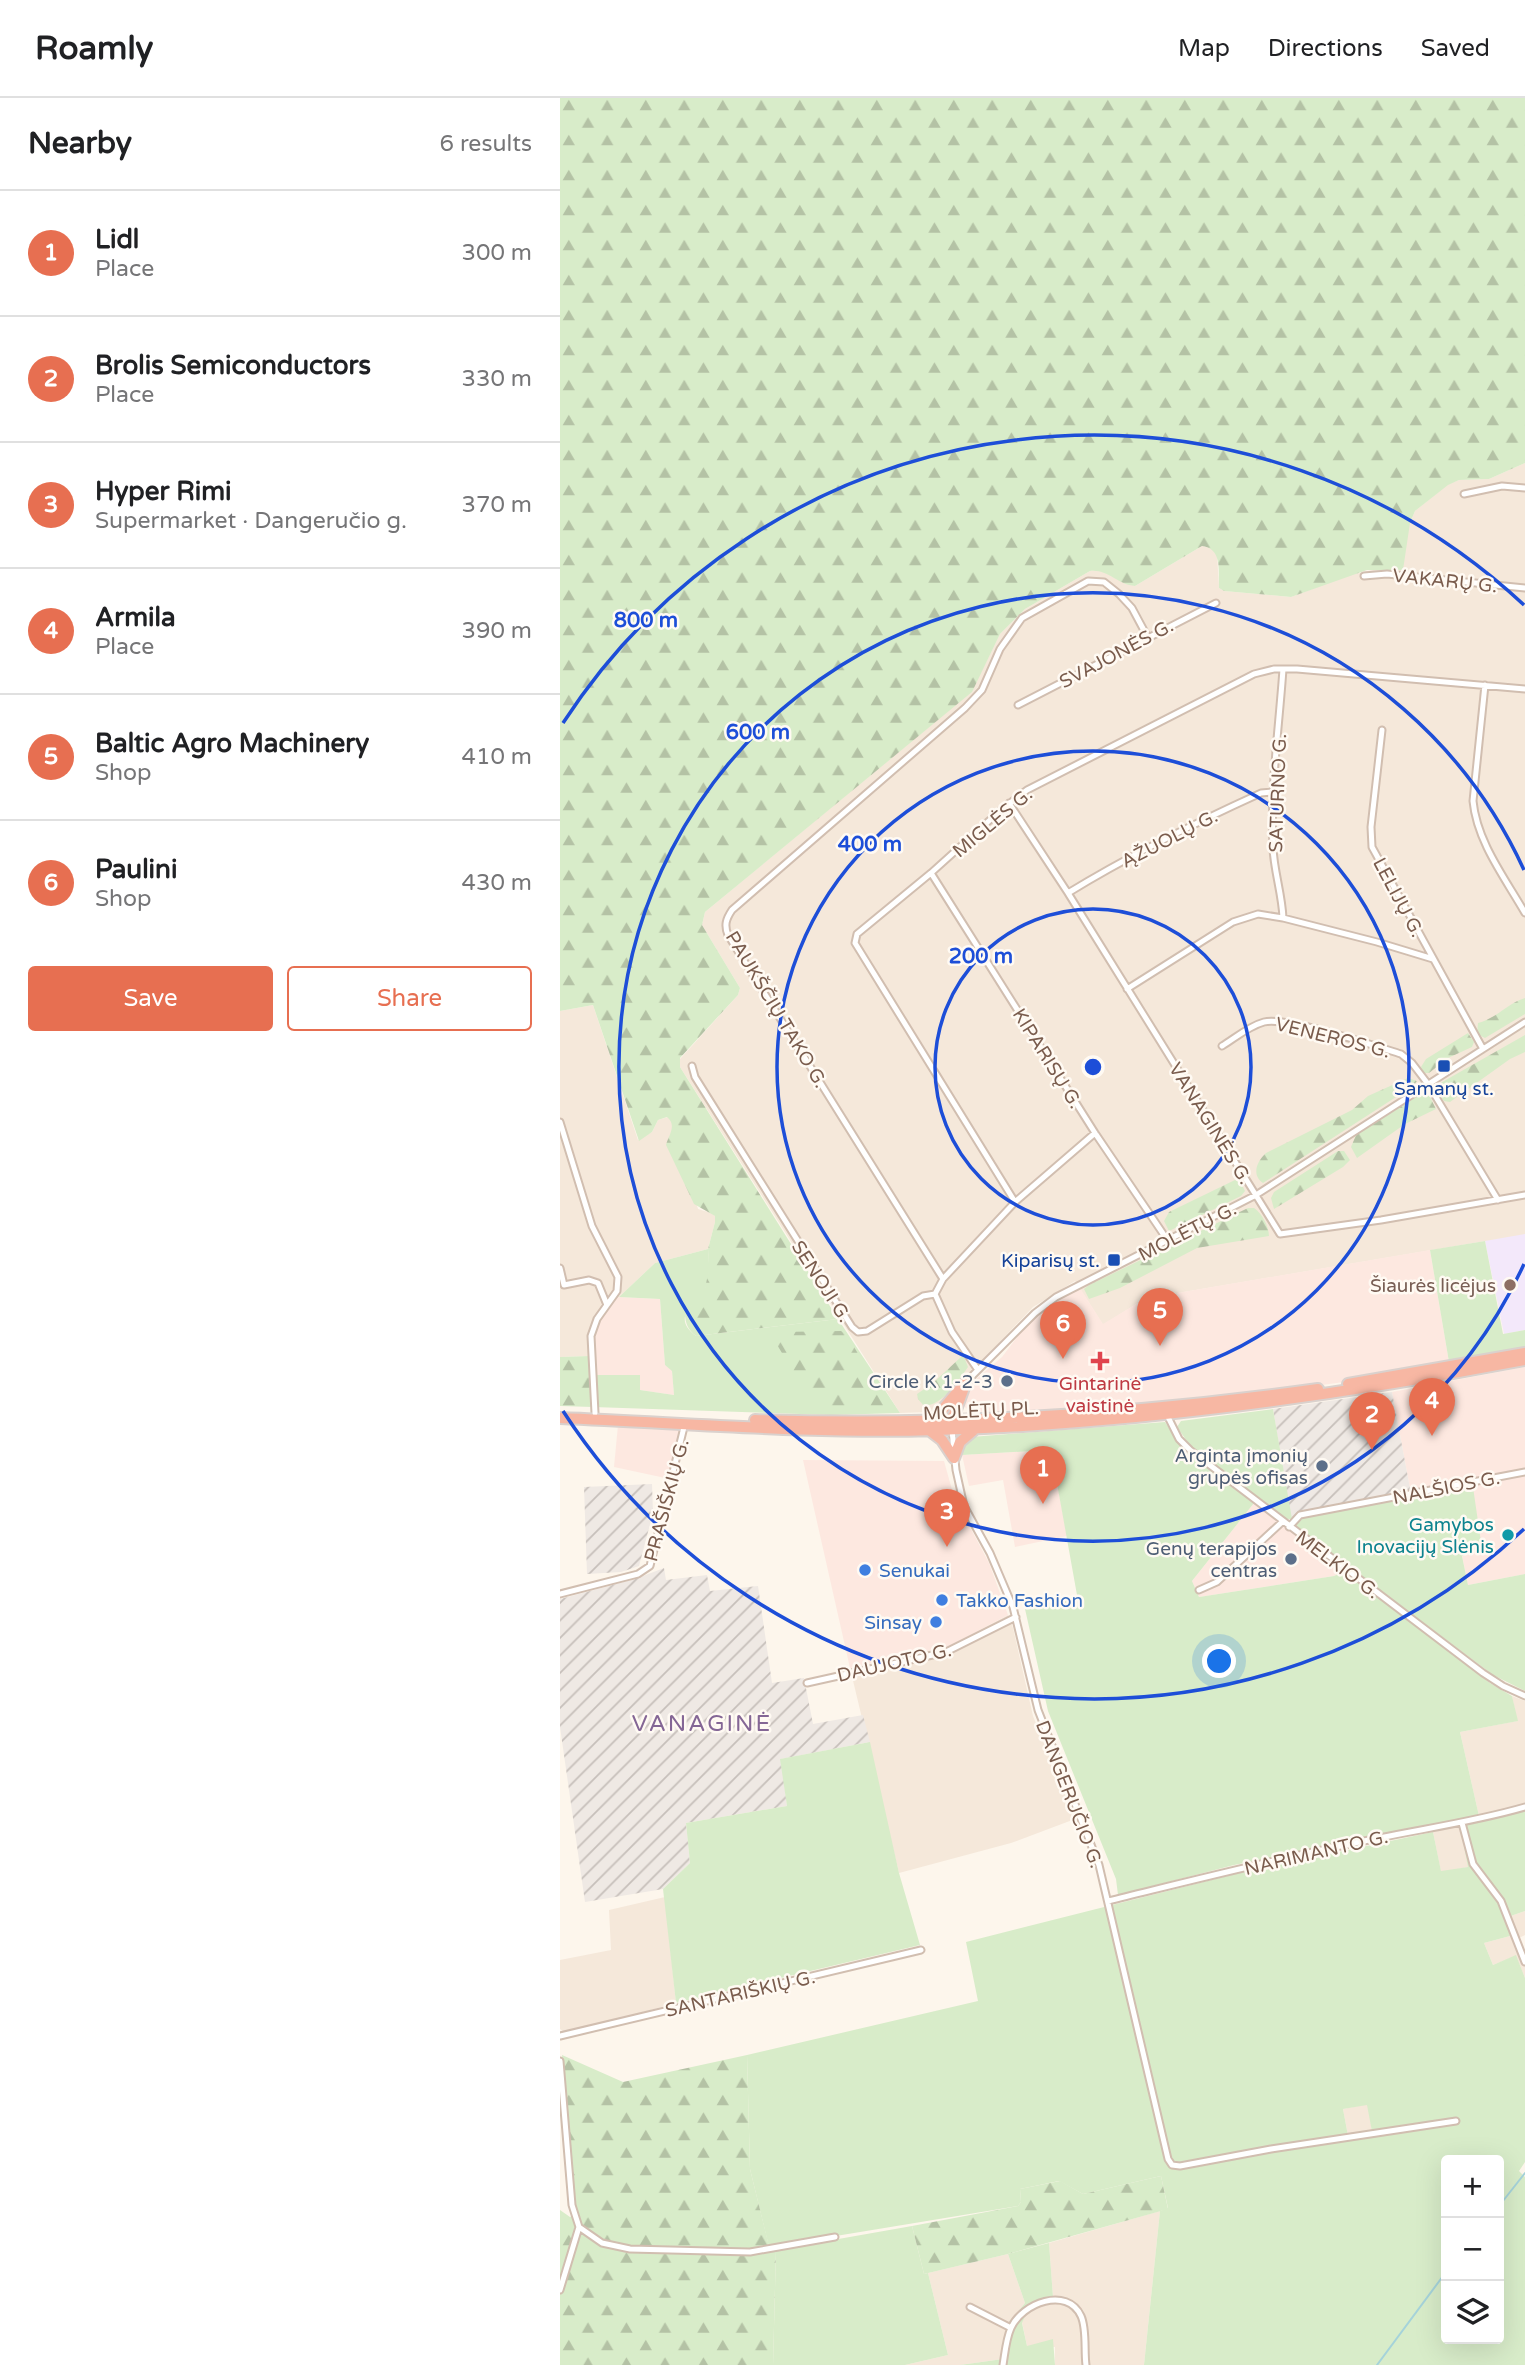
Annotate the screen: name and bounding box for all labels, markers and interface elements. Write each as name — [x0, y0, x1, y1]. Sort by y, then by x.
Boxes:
text: Roamly — [35, 29, 153, 68]
text: Map — [1178, 34, 1230, 63]
text: Directions — [1268, 34, 1383, 63]
text: Saved — [1421, 34, 1490, 63]
text: Nearby — [28, 125, 132, 162]
text: 6 results — [439, 130, 532, 158]
text: Lidl — [95, 224, 139, 255]
text: 1 — [44, 239, 58, 267]
text: 300 m — [462, 239, 532, 267]
text: Place — [95, 255, 154, 283]
text: Brolis Semiconductors — [95, 350, 371, 381]
text: 2 — [44, 365, 58, 393]
text: 330 m — [462, 365, 532, 393]
text: Place — [95, 381, 154, 409]
text: Hyper Rimi — [95, 476, 232, 507]
text: 3 — [44, 491, 58, 519]
text: 370 m — [462, 491, 532, 519]
text: Supermarket · Dangeručio g. — [95, 507, 407, 535]
street label: VAKARŲ G. — [1391, 565, 1498, 597]
text: Armila — [95, 602, 176, 633]
text: 800 m — [614, 608, 678, 633]
street label: SVAJONĖS G. — [1056, 615, 1177, 693]
text: 4 — [44, 617, 58, 645]
text: 390 m — [462, 617, 532, 645]
text: Place — [95, 633, 154, 661]
text: 600 m — [726, 720, 790, 745]
text: Baltic Agro Machinery — [95, 728, 369, 759]
street label: SATURNO G. — [1265, 733, 1291, 853]
text: 5 — [44, 743, 58, 771]
text: 410 m — [462, 743, 532, 771]
text: Shop — [95, 759, 152, 787]
street label: MIGLĖS G. — [948, 783, 1037, 862]
street label: ĄŽUOLŲ G. — [1118, 805, 1221, 873]
text: 400 m — [838, 832, 902, 857]
text: Paulini — [95, 854, 177, 885]
street label: LELIJŲ G. — [1368, 854, 1428, 941]
text: 6 — [44, 869, 58, 897]
text: 430 m — [462, 869, 532, 897]
text: Shop — [95, 885, 152, 913]
street label: PAUKŠČIŲ TAKO G. — [721, 927, 832, 1092]
text: 200 m — [949, 944, 1013, 969]
button: Save — [28, 966, 273, 1031]
button: Share — [287, 966, 532, 1031]
street label: KIPARISŲ G. — [1008, 1005, 1087, 1113]
street label: VENEROS G. — [1273, 1013, 1392, 1063]
centre of rings — [1081, 1055, 1105, 1079]
marker: Samanų st. — [1436, 1058, 1452, 1074]
street label: VANAGINĖS G. — [1164, 1059, 1256, 1188]
place label: Samanų st. — [1394, 1078, 1494, 1100]
street label: MOLĖTŲ G. — [1135, 1198, 1240, 1266]
street label: SENOJI G. — [787, 1237, 856, 1326]
place label: Kiparisų st. — [1001, 1250, 1100, 1272]
marker: Kiparisų st. — [1106, 1252, 1122, 1268]
place label: Šiaurės licėjus — [1370, 1275, 1496, 1297]
marker: Šiaurės licėjus — [1502, 1277, 1518, 1293]
pin: 5 — [1137, 1288, 1183, 1346]
pin: 6 — [1040, 1301, 1086, 1359]
marker: Gintarinė vaistinė — [1092, 1353, 1108, 1369]
place label: Circle K 1-2-3 — [869, 1371, 993, 1393]
marker: Circle K 1-2-3 — [999, 1373, 1015, 1389]
place label: Gintarinė vaistinė — [1059, 1373, 1141, 1417]
pin: 4 — [1409, 1378, 1455, 1436]
pin: 2 — [1349, 1392, 1395, 1450]
street label: MOLĖTŲ PL. — [922, 1397, 1040, 1425]
street label: PRAŠIŠKIŲ G. — [640, 1437, 694, 1564]
place label: Arginta įmonių grupės ofisas — [1174, 1445, 1308, 1489]
pin: 1 — [1020, 1446, 1066, 1504]
marker: Arginta įmonių grupės ofisas — [1314, 1458, 1330, 1474]
street label: NALŠIOS G. — [1391, 1467, 1502, 1509]
pin: 3 — [924, 1489, 970, 1547]
place label: Gamybos Inovacijų Slėnis — [1356, 1514, 1494, 1558]
street label: MELKIO G. — [1291, 1526, 1384, 1603]
marker: Gamybos Inovacijų Slėnis — [1500, 1527, 1516, 1543]
place label: Genų terapijos centras — [1146, 1538, 1277, 1582]
marker: Genų terapijos centras — [1283, 1551, 1299, 1567]
place label: Senukai — [879, 1560, 950, 1582]
marker: Senukai — [857, 1562, 873, 1578]
place label: Takko Fashion — [956, 1590, 1083, 1612]
marker: Takko Fashion — [934, 1592, 950, 1608]
place label: Sinsay — [864, 1612, 922, 1634]
marker: Sinsay — [928, 1614, 944, 1630]
street label: DAUJOTO G. — [835, 1639, 954, 1687]
your location — [1202, 1644, 1236, 1678]
district label: VANAGINĖ — [632, 1710, 772, 1738]
street label: DANGERUČIO G. — [1031, 1718, 1107, 1871]
street label: NARIMANTO G. — [1242, 1826, 1390, 1880]
street label: SANTARIŠKIŲ G. — [663, 1966, 817, 2022]
map controls — [1441, 2155, 1504, 2344]
button: + — [1441, 2155, 1504, 2218]
button: − — [1441, 2218, 1504, 2281]
button: layers — [1441, 2281, 1504, 2344]

